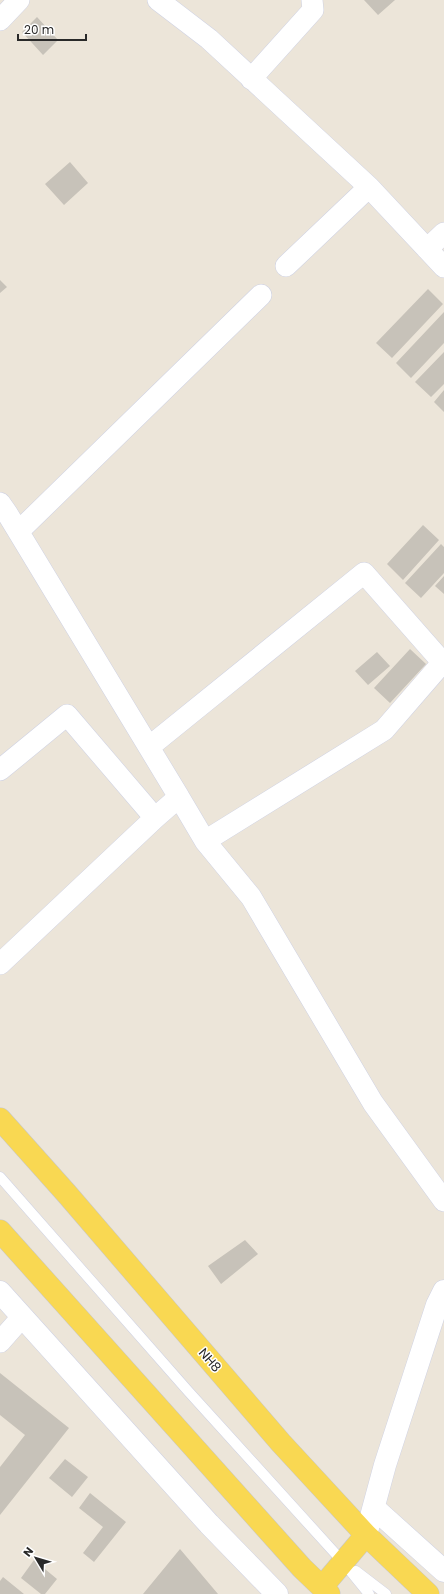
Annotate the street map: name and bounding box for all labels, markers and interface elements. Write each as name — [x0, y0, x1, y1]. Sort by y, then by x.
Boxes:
scale bar — [18, 16, 86, 42]
text: 20 m — [24, 21, 54, 38]
street label: NH8 — [194, 1344, 226, 1376]
north arrow — [16, 1538, 56, 1578]
text: N — [19, 1544, 37, 1560]

